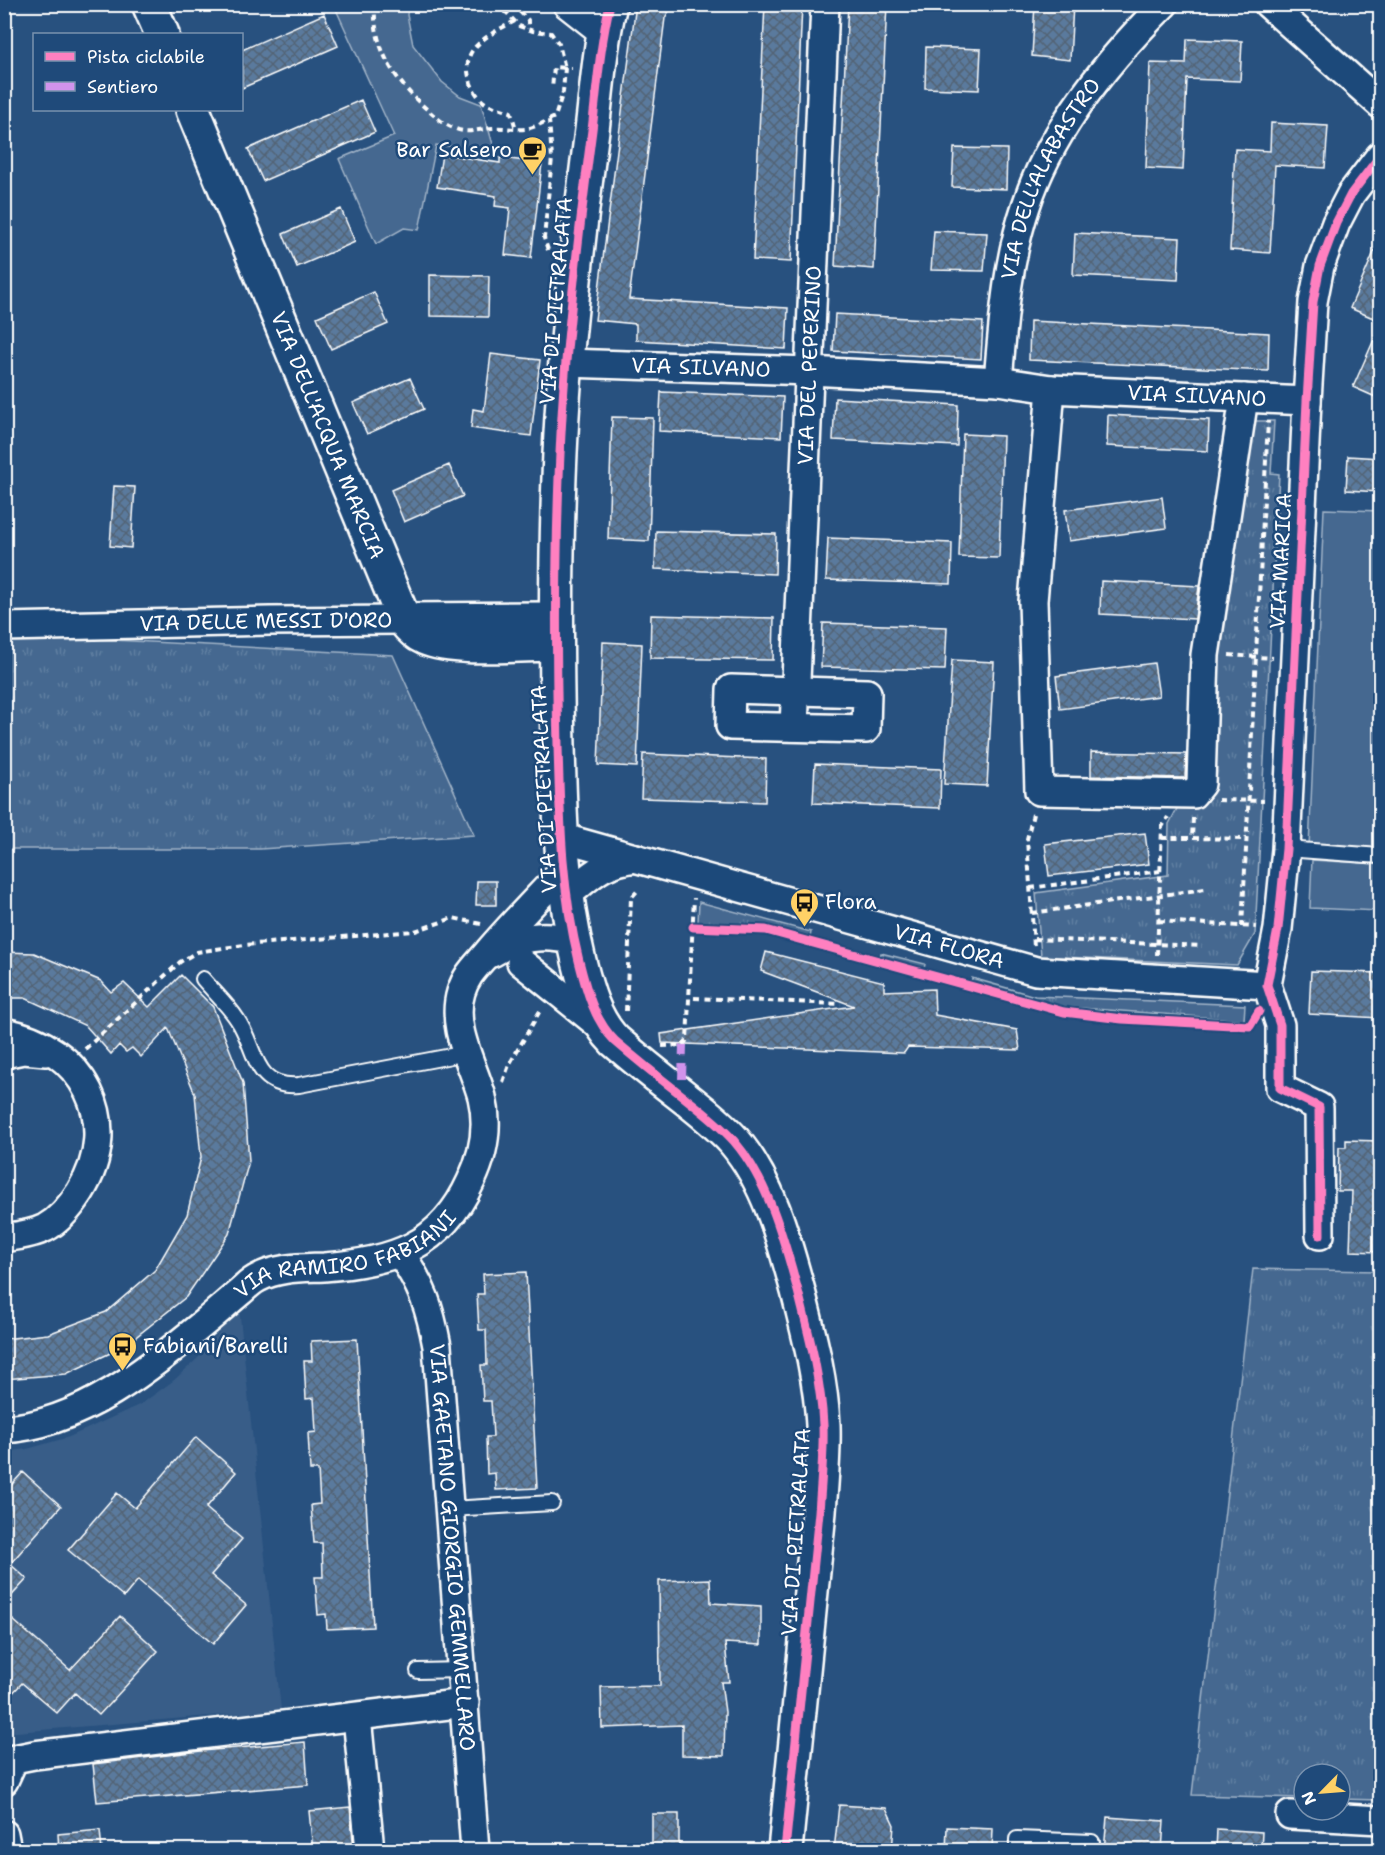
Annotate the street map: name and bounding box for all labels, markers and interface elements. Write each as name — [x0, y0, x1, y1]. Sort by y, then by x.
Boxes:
legend — [33, 33, 243, 111]
text: Pista ciclabile — [87, 45, 205, 69]
street label: VIA DELL'ALABASTRO — [995, 72, 1107, 282]
text: Sentiero — [87, 75, 158, 99]
cafe icon: Bar Salsero — [517, 134, 549, 176]
place label: Bar Salsero — [396, 136, 512, 164]
street label: VIA DI PIETRALATA — [533, 196, 579, 406]
street label: VIA DEL PEPERINO — [791, 265, 828, 466]
street label: VIA DELL'ACQUA MARCIA — [264, 307, 391, 563]
street label: VIA SILVANO — [631, 351, 771, 384]
street label: VIA SILVANO — [1127, 379, 1267, 413]
street label: VIA MARICA — [1263, 492, 1299, 630]
street label: VIA DELLE MESSI D'ORO — [139, 606, 392, 638]
street label: VIA DI PIETRALATA — [525, 684, 563, 894]
bus stop icon: Flora — [788, 886, 820, 928]
place label: Flora — [825, 888, 876, 916]
street label: VIA FLORA — [890, 918, 1007, 975]
street label: VIA RAMIRO FABIANI — [228, 1204, 463, 1305]
bus stop icon: Fabiani/Barelli — [106, 1330, 138, 1372]
place label: Fabiani/Barelli — [143, 1332, 288, 1360]
street label: VIA GAETANO GIORGIO GEMMELLARO — [423, 1343, 481, 1752]
street label: VIA DI PIETRALATA — [775, 1427, 817, 1637]
north arrow — [1292, 1762, 1352, 1822]
text: N — [1297, 1788, 1321, 1808]

